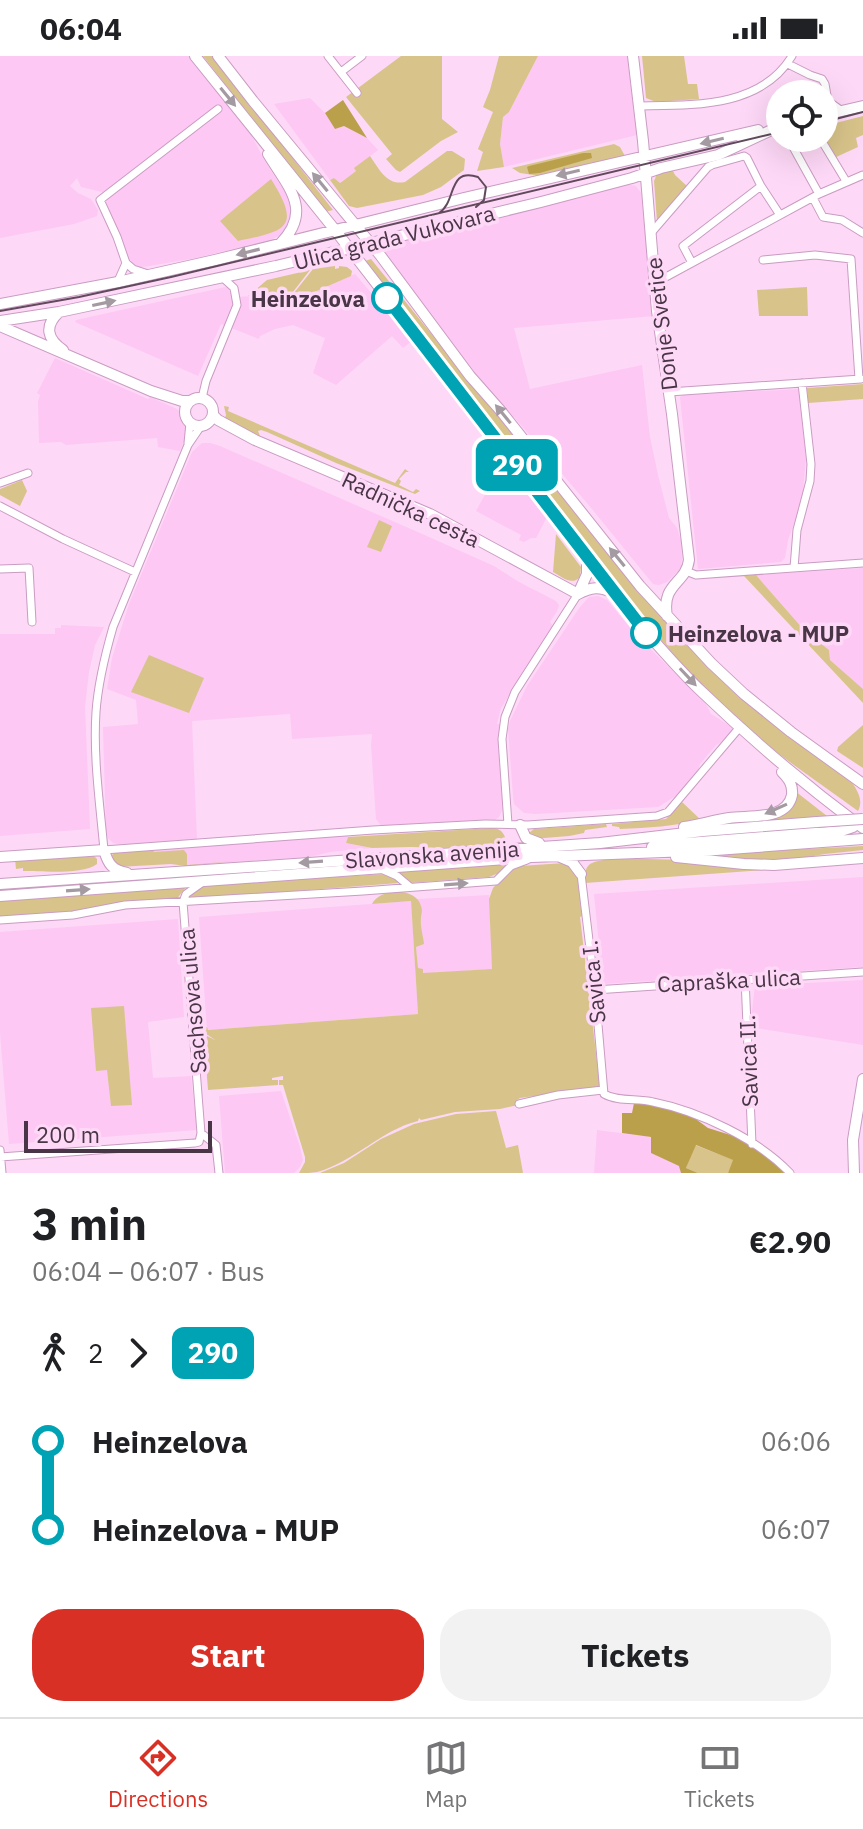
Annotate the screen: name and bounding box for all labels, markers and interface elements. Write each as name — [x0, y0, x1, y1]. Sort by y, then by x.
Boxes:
text: 06:04 — [40, 9, 122, 48]
map controls — [766, 80, 838, 152]
button: locate — [766, 80, 838, 152]
one-way arrow — [219, 87, 236, 107]
one-way arrow — [699, 135, 724, 148]
one-way arrow — [556, 167, 581, 180]
one-way arrow — [312, 173, 329, 193]
street label: Ulica grada Vukovara — [290, 198, 498, 276]
one-way arrow — [235, 246, 260, 258]
street label: Donje Svetice — [638, 256, 684, 392]
marker: Heinzelova — [372, 283, 402, 313]
place label: Heinzelova — [251, 284, 365, 313]
one-way arrow — [92, 296, 117, 309]
one-way arrow — [494, 404, 511, 425]
line badge: 290 — [471, 439, 563, 491]
text: 290 — [492, 446, 542, 483]
street label: Radnička cesta — [337, 464, 485, 554]
one-way arrow — [609, 548, 626, 568]
marker: Heinzelova - MUP — [631, 618, 661, 648]
place label: Heinzelova - MUP — [668, 619, 849, 648]
one-way arrow — [678, 667, 696, 686]
one-way arrow — [764, 803, 787, 816]
street label: Slavonska avenija — [344, 833, 520, 875]
one-way arrow — [298, 855, 323, 868]
one-way arrow — [444, 877, 469, 890]
one-way arrow — [66, 883, 91, 896]
street label: Sachsova ulica — [171, 927, 213, 1075]
street label: Savica I. — [574, 939, 612, 1025]
street label: Capraška ulica — [656, 962, 802, 998]
street label: Savica II. — [732, 1014, 764, 1108]
scale bar — [24, 1117, 212, 1153]
text: 200 m — [36, 1120, 100, 1149]
text: 3 min — [32, 1195, 147, 1252]
text: €2.90 — [749, 1222, 831, 1261]
text: 06:04 – 06:07 · Bus — [32, 1254, 265, 1288]
icon: walk — [32, 1331, 76, 1375]
icon: forward — [116, 1331, 160, 1375]
text: 290 — [188, 1334, 238, 1371]
text: 2 — [88, 1336, 104, 1370]
text: Heinzelova — [92, 1422, 248, 1461]
text: 06:06 — [761, 1424, 831, 1458]
text: Heinzelova - MUP — [92, 1510, 339, 1549]
text: 06:07 — [761, 1512, 831, 1546]
button: Start — [32, 1609, 424, 1701]
button: Tickets — [440, 1609, 831, 1701]
tab: Directions — [108, 1736, 208, 1813]
tab: Map — [424, 1736, 468, 1813]
tab: Tickets — [684, 1736, 755, 1813]

